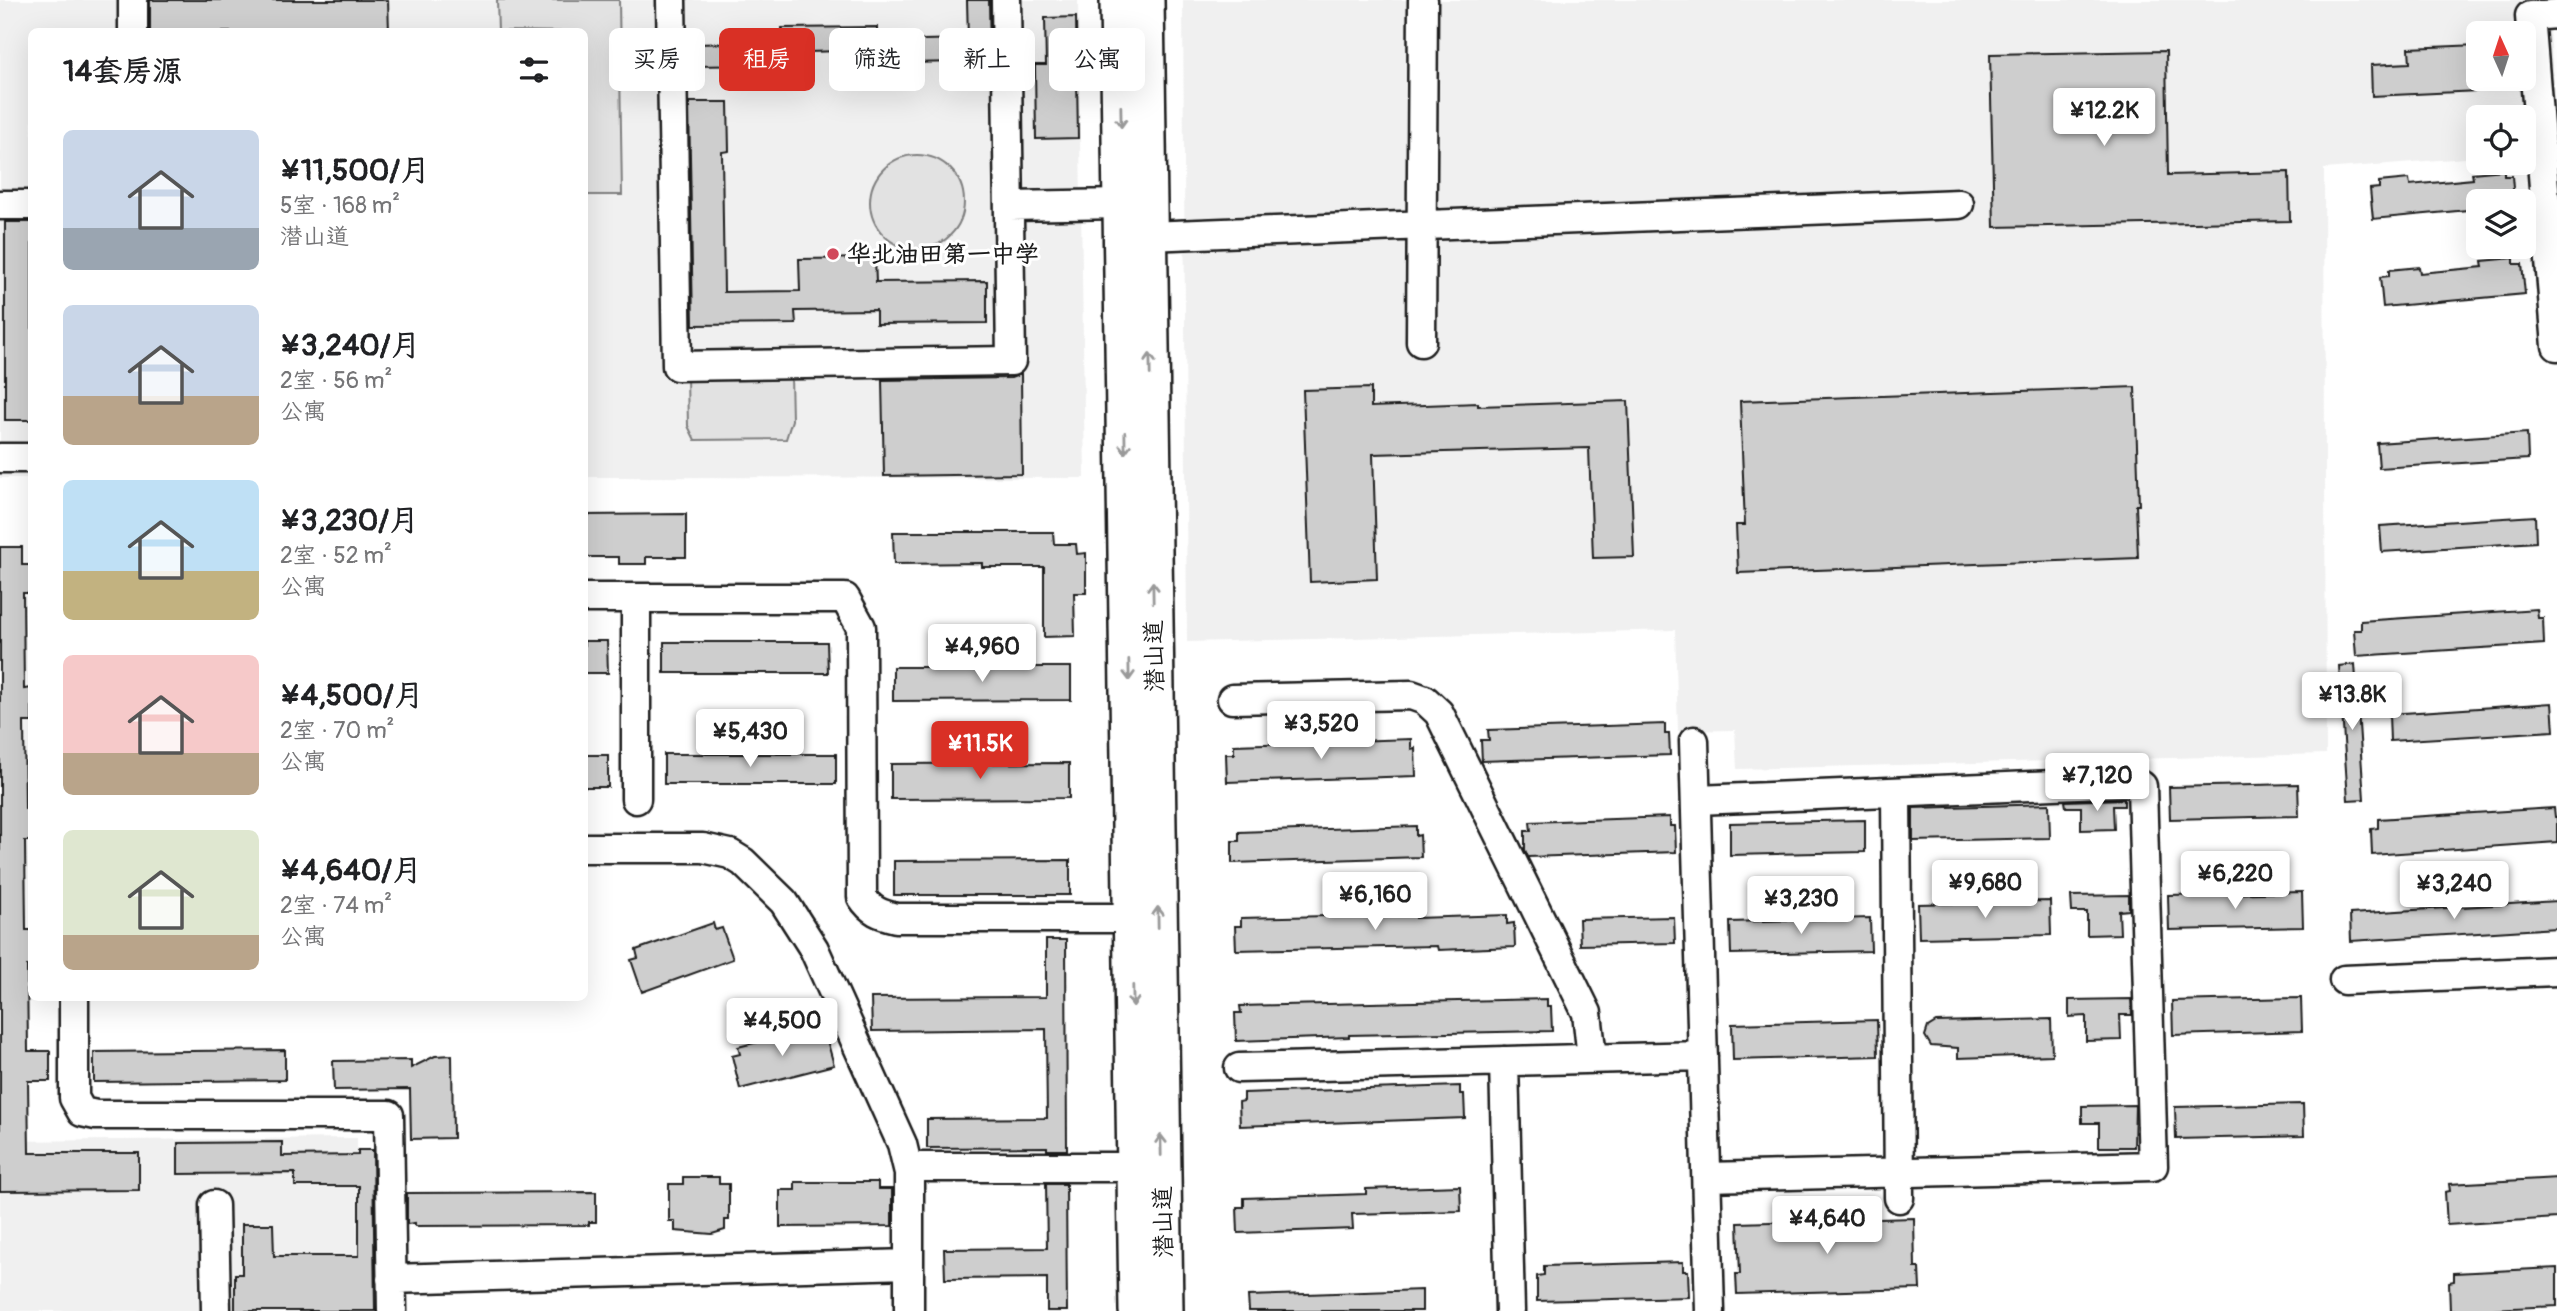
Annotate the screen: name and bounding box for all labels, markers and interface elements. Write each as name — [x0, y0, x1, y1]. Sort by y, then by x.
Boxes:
north arrow — [2466, 21, 2536, 91]
map controls — [2466, 21, 2536, 259]
chip: 买房 — [609, 28, 705, 91]
chip: 租房 — [719, 28, 815, 91]
chip: 筛选 — [829, 28, 925, 91]
chip: 新上 — [939, 28, 1035, 91]
chip: 公寓 — [1049, 28, 1145, 91]
icon: filters — [515, 51, 553, 89]
text: 14套房源 — [63, 53, 182, 90]
pin: ¥12.2K — [2047, 88, 2161, 148]
text: ¥12.2K — [2069, 96, 2139, 125]
one-way arrow — [1114, 105, 1128, 128]
button: locate — [2466, 105, 2536, 175]
text: ¥11,500/月 — [280, 152, 430, 189]
icon: home — [119, 158, 203, 242]
button: layers — [2466, 189, 2536, 259]
text: 5室 · 168 m² — [280, 191, 400, 220]
text: 潜山道 — [280, 222, 349, 251]
place label: 华北油田第一中学 — [847, 240, 1039, 269]
marker: 华北油田第一中学 — [825, 246, 841, 262]
text: ¥3,240/月 — [280, 327, 421, 364]
icon: home — [119, 333, 203, 417]
one-way arrow — [1143, 353, 1157, 376]
text: 2室 · 56 m² — [280, 366, 392, 395]
text: 公寓 — [280, 397, 326, 426]
one-way arrow — [1119, 431, 1132, 454]
text: ¥3,230/月 — [280, 502, 419, 539]
icon: home — [119, 508, 203, 592]
text: 2室 · 52 m² — [280, 541, 392, 570]
text: 公寓 — [280, 572, 326, 601]
one-way arrow — [1147, 581, 1160, 604]
street label: 潜山道 — [1139, 620, 1170, 692]
pin: ¥4,960 — [925, 624, 1039, 684]
text: ¥4,960 — [944, 632, 1020, 661]
one-way arrow — [1122, 658, 1136, 681]
pin: ¥13.8K — [2295, 672, 2409, 732]
text: ¥4,500/月 — [280, 677, 424, 714]
text: ¥13.8K — [2318, 680, 2386, 709]
icon: home — [119, 683, 203, 767]
pin: ¥3,520 — [1264, 702, 1378, 761]
text: ¥3,520 — [1283, 709, 1359, 738]
pin: ¥5,430 — [693, 710, 807, 769]
text: 2室 · 70 m² — [280, 716, 394, 745]
text: ¥5,430 — [712, 717, 788, 746]
pin: ¥11.5K — [923, 722, 1037, 781]
text: ¥11.5K — [947, 729, 1013, 758]
text: 公寓 — [280, 747, 326, 776]
pin: ¥7,120 — [2040, 754, 2154, 813]
text: ¥7,120 — [2061, 761, 2133, 790]
text: ¥4,640/月 — [280, 852, 422, 889]
pin: ¥6,220 — [2178, 852, 2292, 911]
icon: home — [119, 858, 203, 942]
text: ¥6,220 — [2197, 859, 2273, 888]
pin: ¥9,680 — [1928, 860, 2042, 920]
pin: ¥3,240 — [2397, 862, 2511, 921]
text: ¥9,680 — [1948, 868, 2022, 897]
text: ¥3,240 — [2416, 869, 2492, 898]
pin: ¥6,160 — [1318, 872, 1432, 932]
pin: ¥3,230 — [1744, 876, 1858, 936]
text: ¥6,160 — [1338, 880, 1412, 909]
text: ¥3,230 — [1763, 884, 1839, 913]
text: 2室 · 74 m² — [280, 891, 392, 920]
one-way arrow — [1151, 906, 1165, 929]
text: 公寓 — [280, 922, 326, 951]
one-way arrow — [1127, 984, 1140, 1007]
pin: ¥4,500 — [725, 998, 839, 1058]
text: ¥4,500 — [742, 1006, 822, 1035]
one-way arrow — [1155, 1134, 1168, 1157]
street label: 潜山道 — [1148, 1186, 1179, 1258]
pin: ¥4,640 — [1770, 1196, 1884, 1256]
text: ¥4,640 — [1788, 1204, 1866, 1233]

